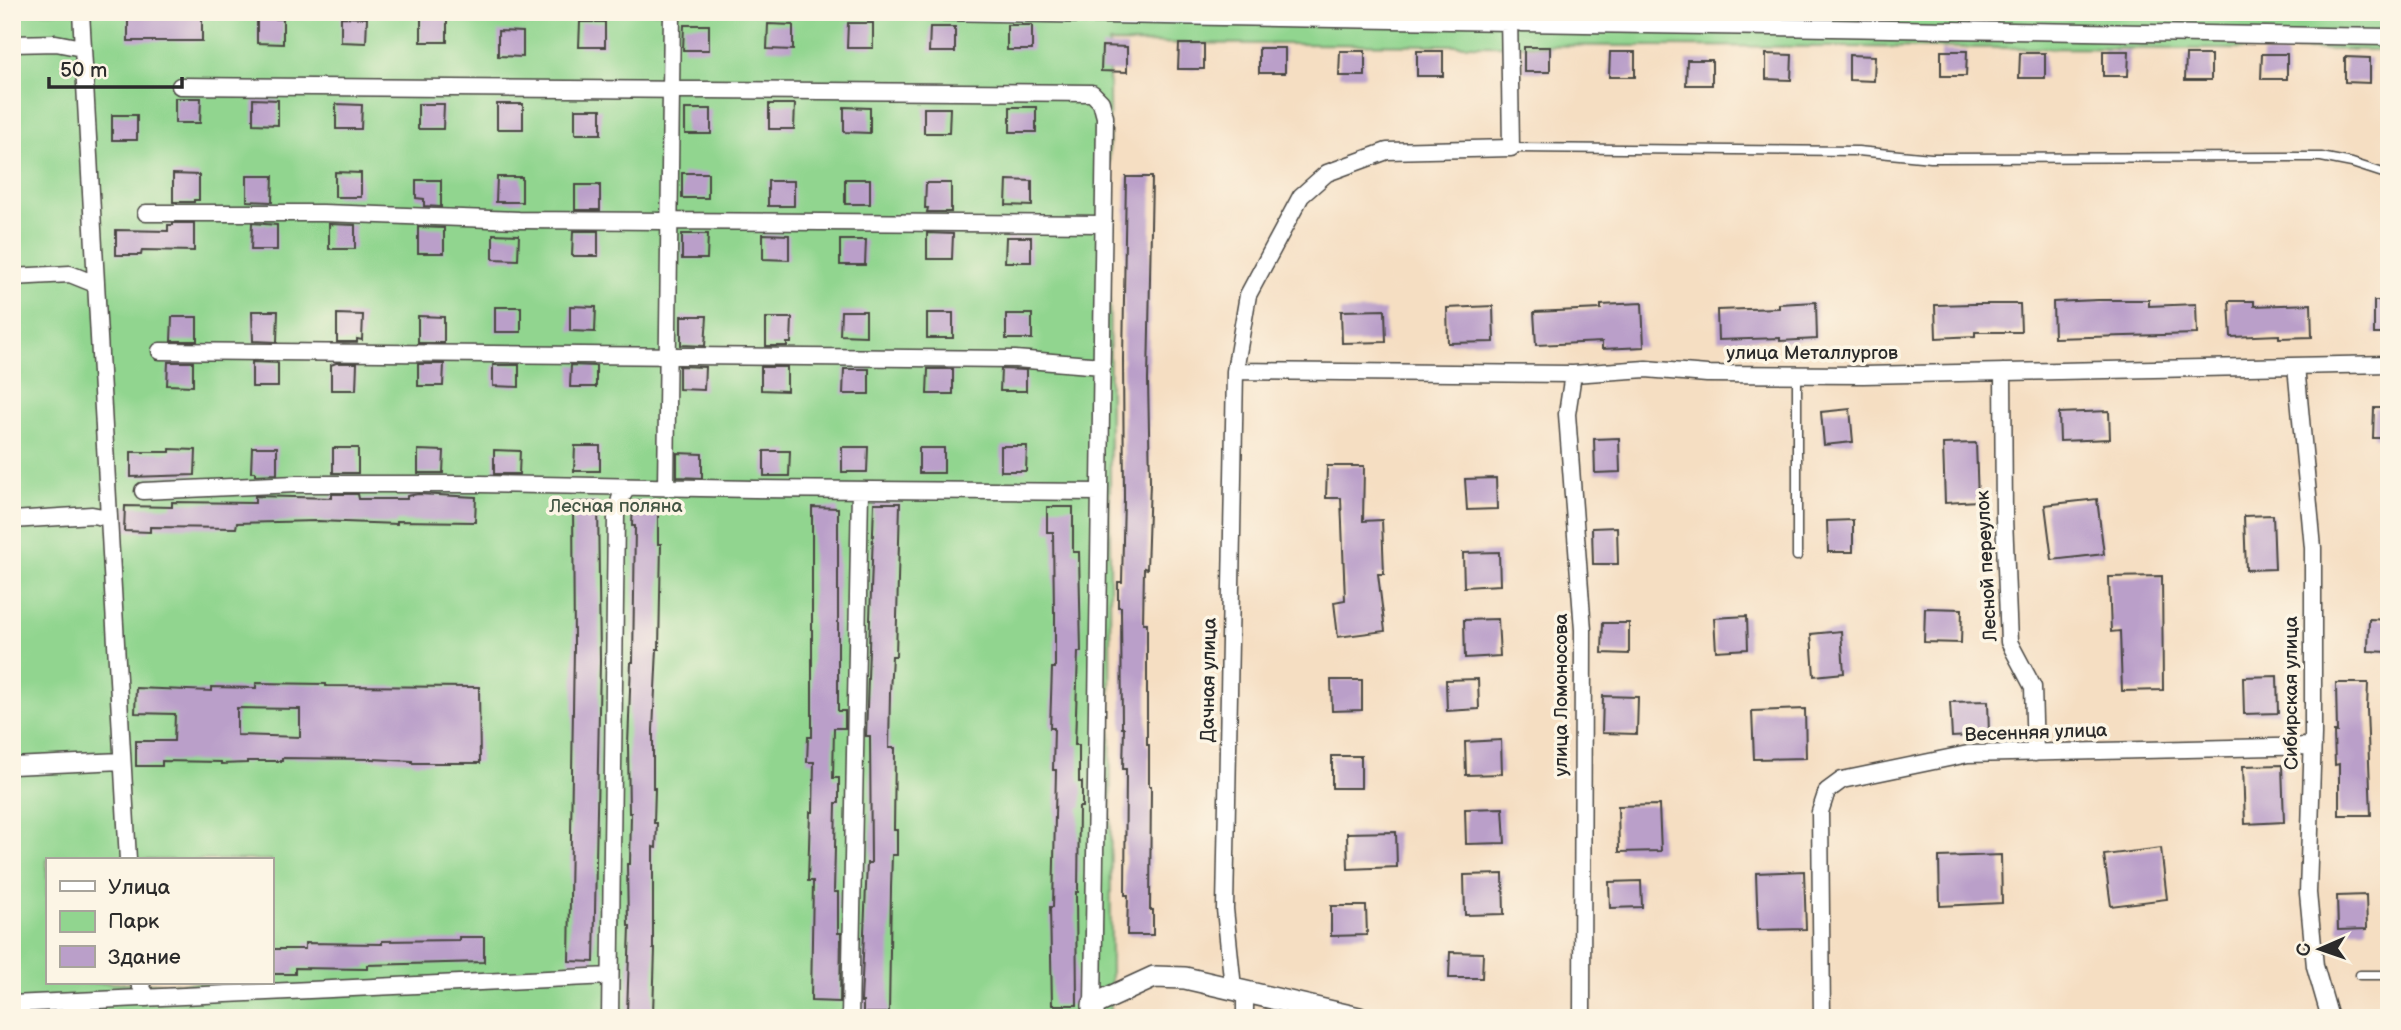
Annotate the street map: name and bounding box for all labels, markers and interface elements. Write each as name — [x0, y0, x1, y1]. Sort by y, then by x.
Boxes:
scale bar — [49, 46, 182, 90]
text: 50 m — [60, 58, 107, 83]
street label: улица Металлургов — [1726, 342, 1898, 365]
street label: Лесной переулок — [1972, 490, 2002, 643]
park label: Лесная поляна — [548, 495, 683, 518]
street label: улица Ломоносова — [1550, 613, 1573, 777]
street label: Сибирская улица — [2280, 616, 2303, 770]
street label: Дачная улица — [1196, 617, 1222, 743]
street label: Весенняя улица — [1964, 719, 2108, 747]
legend — [46, 858, 273, 984]
text: Улица — [108, 875, 171, 900]
text: Парк — [108, 909, 159, 934]
north arrow — [2286, 914, 2356, 984]
text: С — [2293, 943, 2316, 957]
text: Здание — [108, 945, 181, 970]

